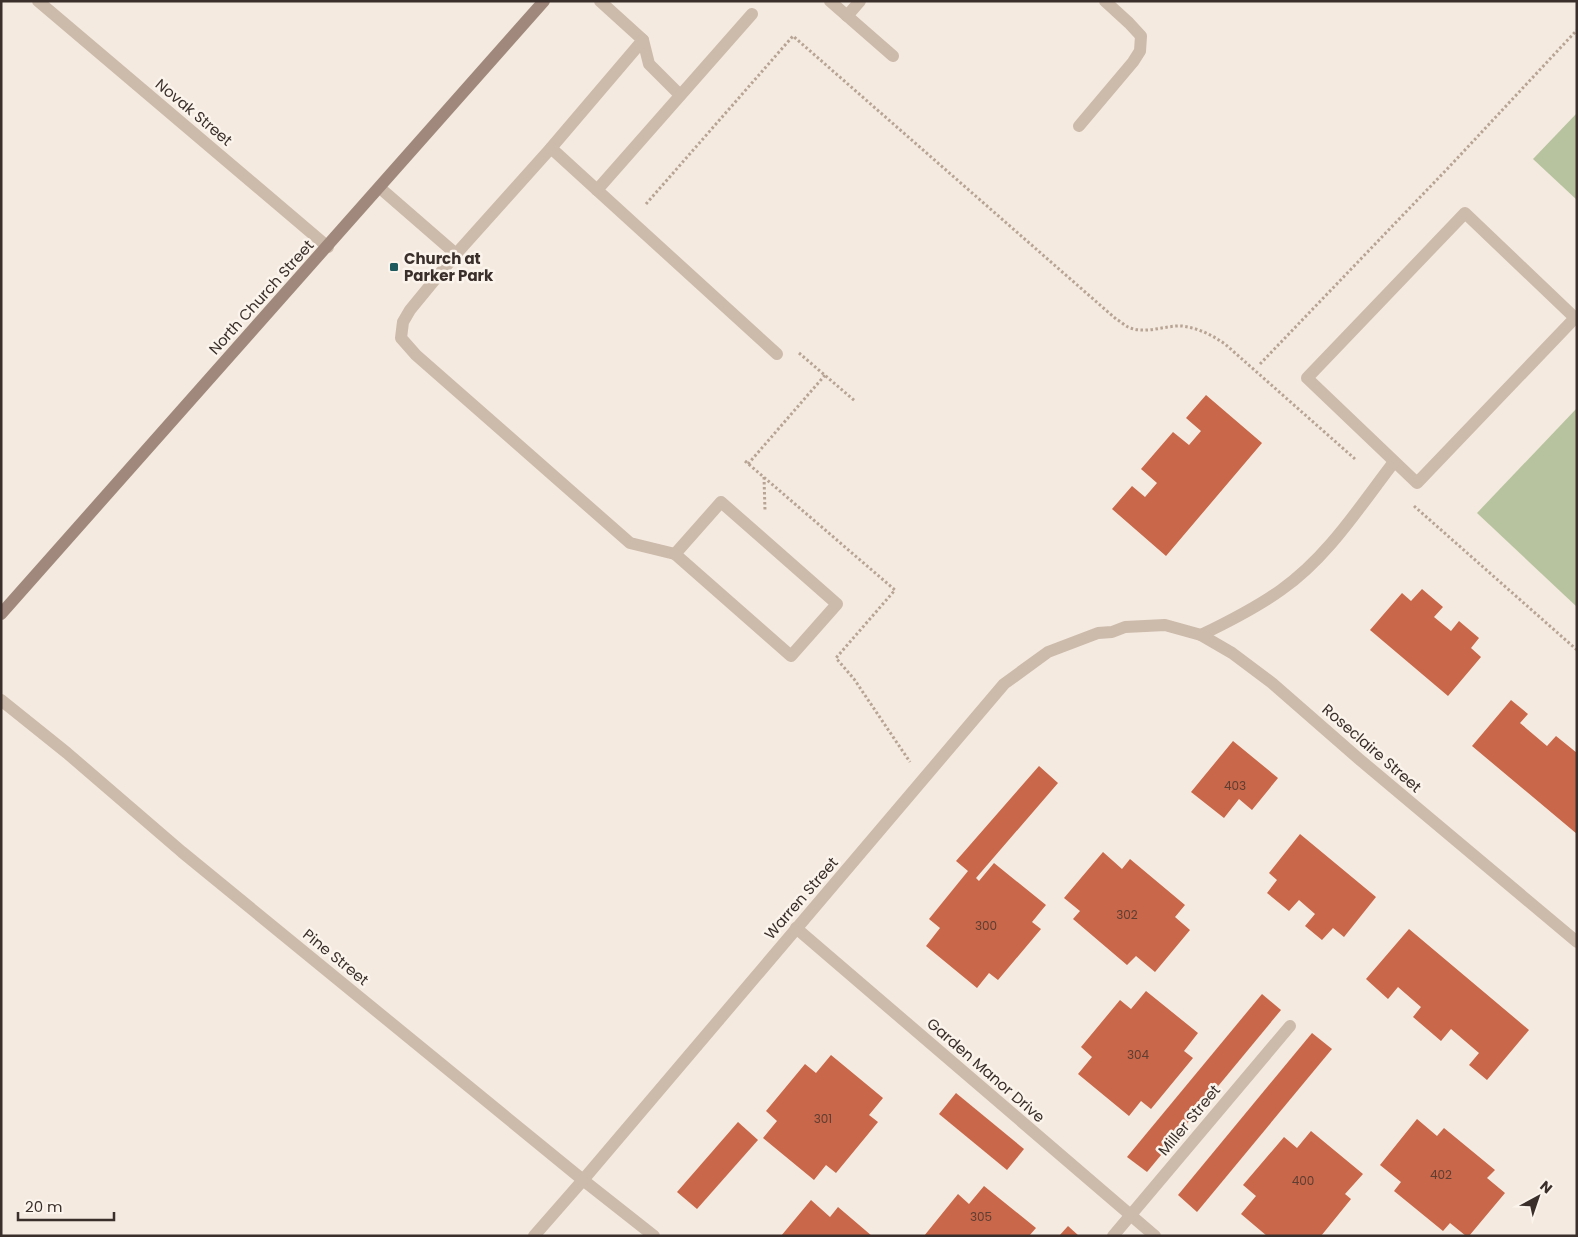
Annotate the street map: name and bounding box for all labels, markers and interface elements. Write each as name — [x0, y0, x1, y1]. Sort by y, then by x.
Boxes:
street label: Novak Street — [151, 74, 237, 150]
street label: North Church Street — [204, 235, 318, 359]
place label: Church at Parker Park — [404, 248, 494, 286]
marker: Church at Parker Park — [388, 261, 400, 273]
street label: Roseclaire Street — [1318, 699, 1426, 797]
house number: 403 — [1224, 777, 1246, 794]
street label: Warren Street — [759, 852, 843, 944]
house number: 302 — [1116, 906, 1138, 923]
house number: 300 — [975, 917, 997, 934]
street label: Pine Street — [299, 924, 373, 990]
street label: Garden Manor Drive — [923, 1013, 1049, 1127]
house number: 304 — [1127, 1046, 1150, 1063]
street label: Miller Street — [1153, 1080, 1225, 1160]
house number: 301 — [814, 1110, 832, 1127]
house number: 402 — [1430, 1166, 1452, 1183]
house number: 400 — [1292, 1172, 1314, 1189]
north arrow — [1513, 1172, 1563, 1222]
text: N — [1536, 1176, 1557, 1198]
scale bar — [18, 1190, 114, 1222]
text: 20 m — [25, 1196, 63, 1217]
house number: 305 — [970, 1208, 992, 1225]

